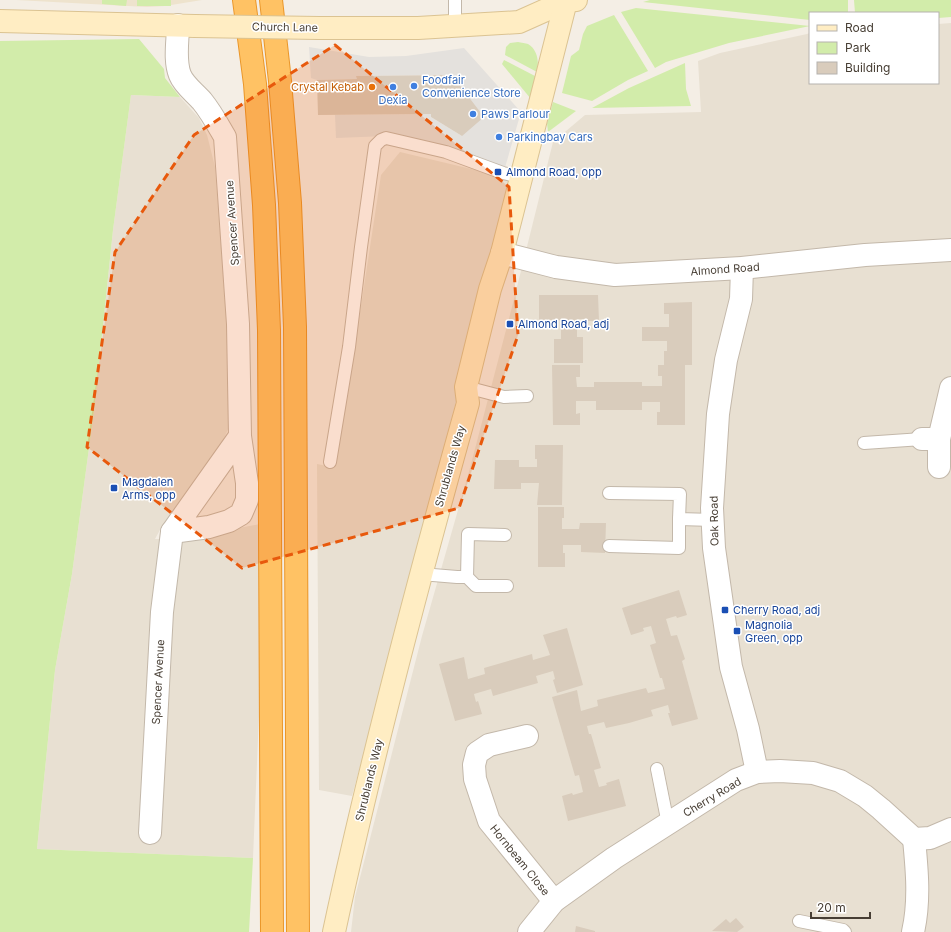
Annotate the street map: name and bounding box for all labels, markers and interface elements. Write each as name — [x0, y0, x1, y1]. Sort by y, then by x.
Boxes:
legend — [809, 12, 939, 84]
street label: Church Lane — [252, 19, 318, 35]
text: Road — [845, 20, 874, 35]
text: Park — [845, 40, 871, 55]
text: Building — [845, 60, 890, 75]
place label: Foodfair Convenience Store — [422, 73, 521, 100]
place label: Crystal Kebab — [291, 80, 364, 94]
marker: Foodfair Convenience Store — [409, 81, 419, 91]
marker: Crystal Kebab — [367, 82, 377, 92]
marker: Dexia — [388, 82, 398, 92]
place label: Dexia — [379, 93, 407, 107]
place label: Paws Parlour — [481, 107, 550, 121]
marker: Paws Parlour — [468, 109, 478, 119]
place label: Parkingbay Cars — [507, 130, 593, 144]
marker: Parkingbay Cars — [494, 132, 504, 142]
place label: Almond Road, opp — [506, 165, 602, 179]
marker: Almond Road, opp — [493, 167, 503, 177]
street label: Spencer Avenue — [222, 180, 242, 266]
street label: Almond Road — [690, 260, 760, 278]
place label: Almond Road, adj — [518, 317, 609, 331]
marker: Almond Road, adj — [505, 319, 515, 329]
street label: Shrublands Way — [432, 424, 468, 508]
place label: Magdalen Arms, opp — [122, 475, 176, 502]
marker: Magdalen Arms, opp — [109, 483, 119, 493]
street label: Oak Road — [707, 496, 721, 546]
place label: Cherry Road, adj — [733, 603, 820, 617]
marker: Cherry Road, adj — [720, 605, 730, 615]
place label: Magnolia Green, opp — [745, 618, 803, 645]
marker: Magnolia Green, opp — [732, 626, 742, 636]
street label: Spencer Avenue — [149, 639, 167, 725]
street label: Shrublands Way — [352, 737, 386, 823]
street label: Cherry Road — [680, 774, 744, 820]
street label: Hornbeam Close — [487, 822, 553, 898]
scale bar — [811, 894, 870, 920]
text: 20 m — [817, 900, 846, 915]

